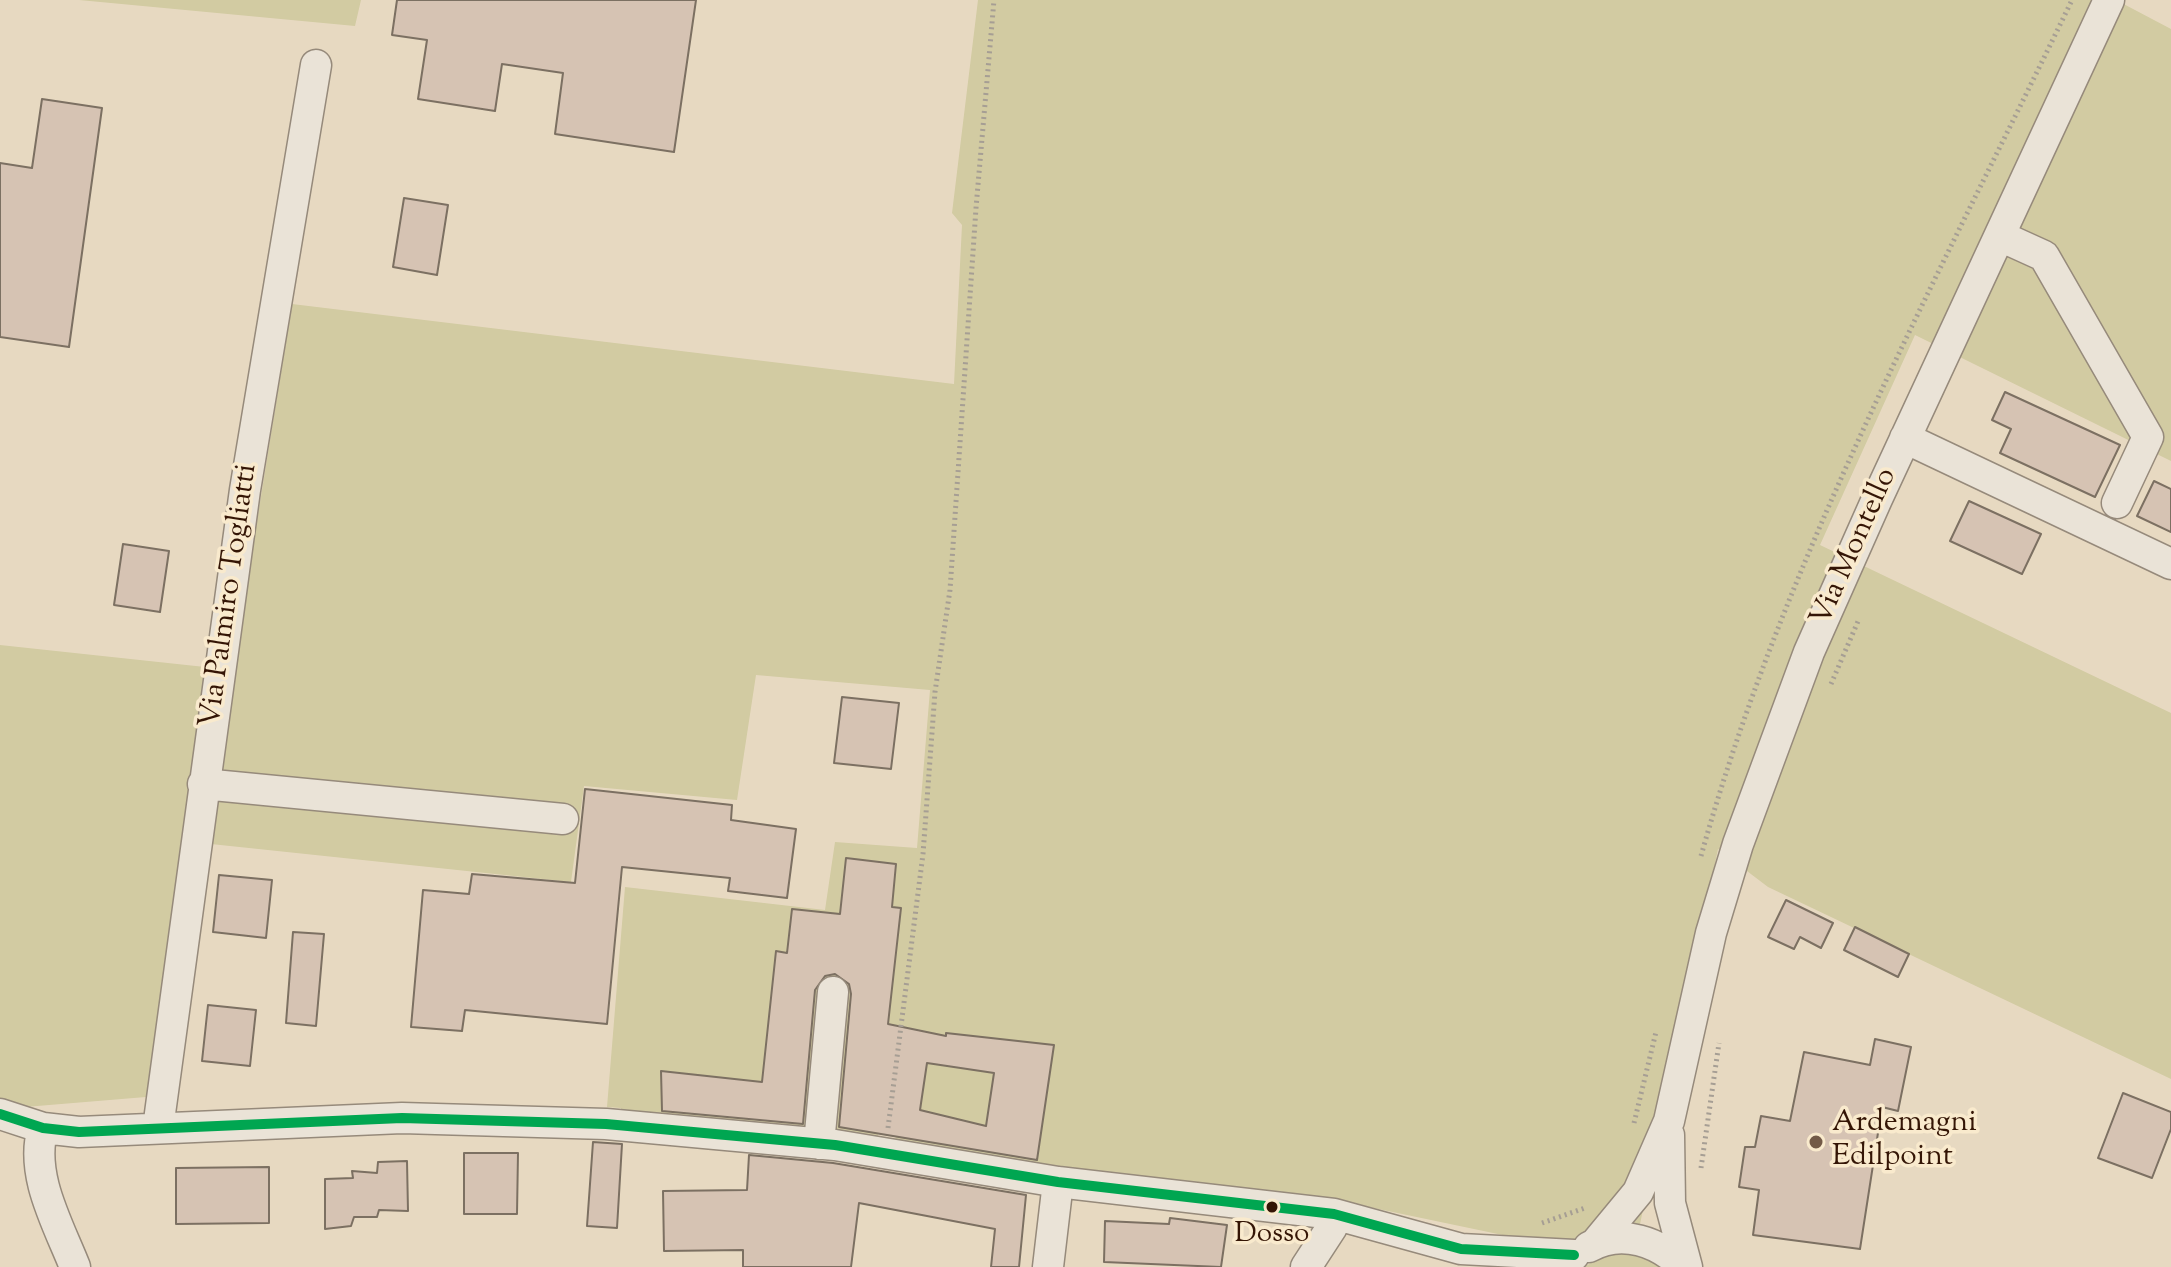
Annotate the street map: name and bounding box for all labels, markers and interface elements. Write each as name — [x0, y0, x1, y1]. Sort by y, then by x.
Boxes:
street label: Via Palmiro Togliatti — [195, 462, 267, 730]
street label: Via Montello — [1805, 463, 1907, 633]
place label: Ardemagni Edilpoint — [1832, 1107, 1977, 1178]
marker: Ardemagni Edilpoint — [1807, 1133, 1825, 1151]
marker: Dosso — [1264, 1199, 1280, 1215]
place label: Dosso — [1235, 1219, 1309, 1253]

